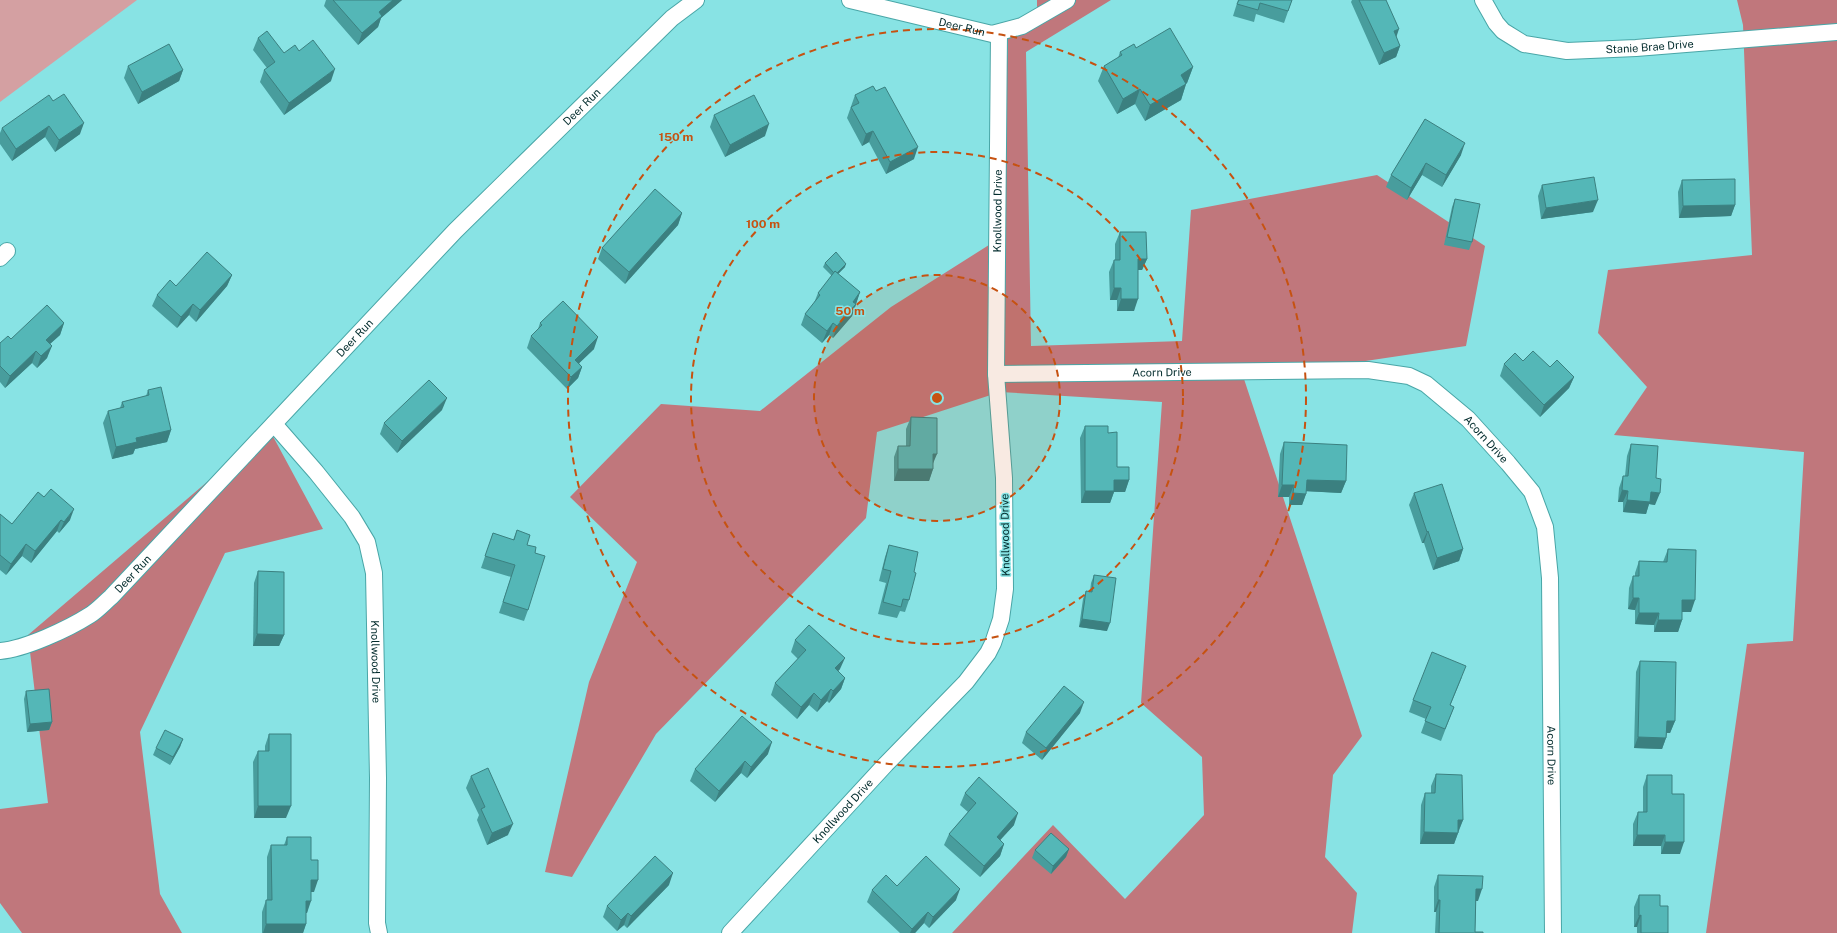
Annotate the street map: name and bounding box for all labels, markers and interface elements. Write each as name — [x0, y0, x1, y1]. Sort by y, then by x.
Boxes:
street label: Deer Run — [937, 15, 986, 38]
street label: Stanie Brae Drive — [1605, 37, 1694, 55]
street label: Deer Run — [561, 86, 603, 128]
text: 150 m — [659, 130, 693, 144]
street label: Knollwood Drive — [991, 169, 1004, 253]
text: 100 m — [746, 217, 780, 231]
text: 50 m — [835, 304, 865, 318]
street label: Deer Run — [334, 316, 375, 359]
street label: Acorn Drive — [1132, 366, 1192, 379]
centre of rings — [930, 391, 944, 405]
street label: Acorn Drive — [1462, 413, 1511, 465]
street label: Knollwood Drive — [998, 493, 1012, 577]
street label: Deer Run — [112, 553, 153, 595]
street label: Knollwood Drive — [369, 620, 383, 703]
street label: Acorn Drive — [1545, 726, 1558, 785]
street label: Knollwood Drive — [810, 776, 875, 846]

